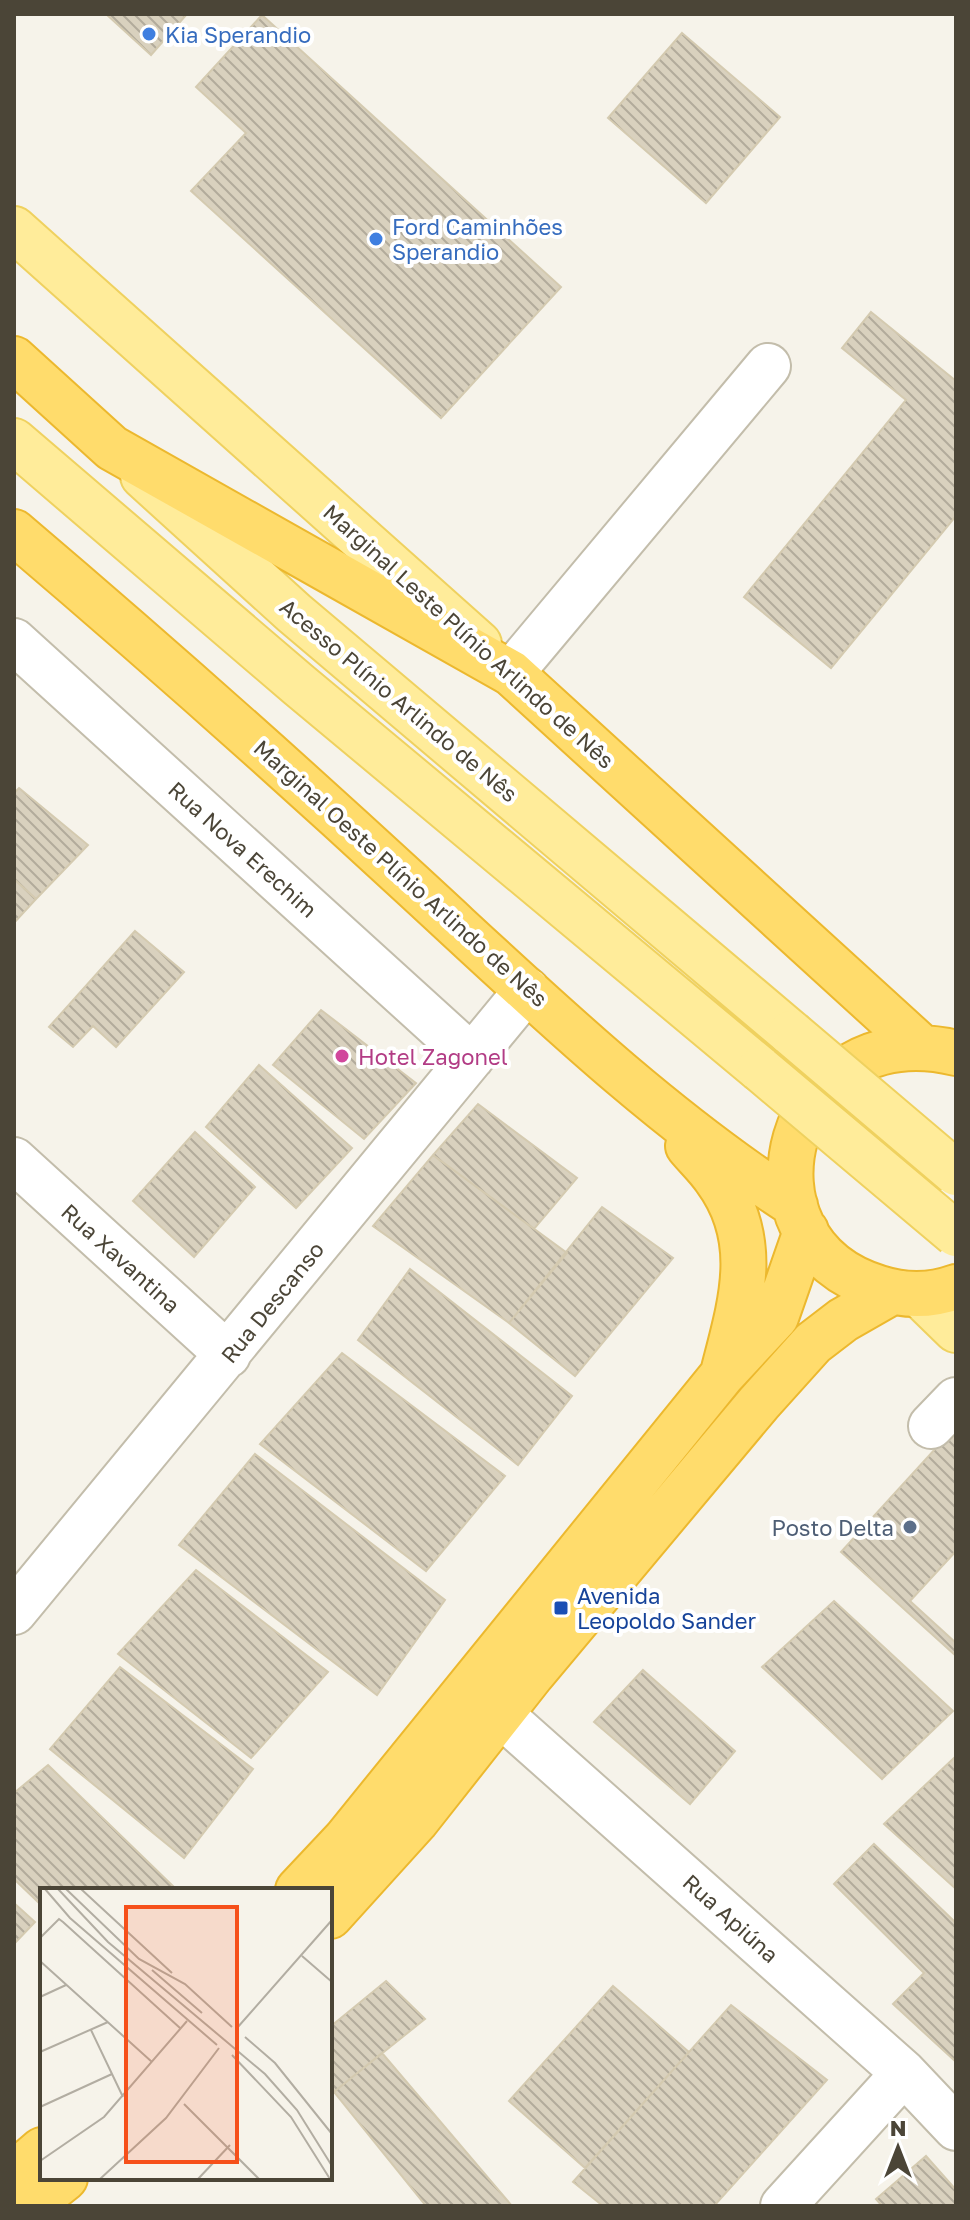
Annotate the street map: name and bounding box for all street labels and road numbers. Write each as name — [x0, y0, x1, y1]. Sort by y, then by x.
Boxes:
street label: Marginal Leste Plínio Arlindo de Nês — [318, 498, 620, 774]
street label: Acesso Plínio Arlindo de Nês — [275, 593, 523, 807]
street label: Marginal Oeste Plínio Arlindo de Nês — [249, 734, 553, 1012]
street label: Rua Nova Erechim — [163, 775, 323, 923]
street label: Rua Xavantina — [56, 1198, 186, 1318]
street label: Rua Descanso — [215, 1236, 329, 1368]
street label: Rua Apiúna — [678, 1868, 784, 1968]

